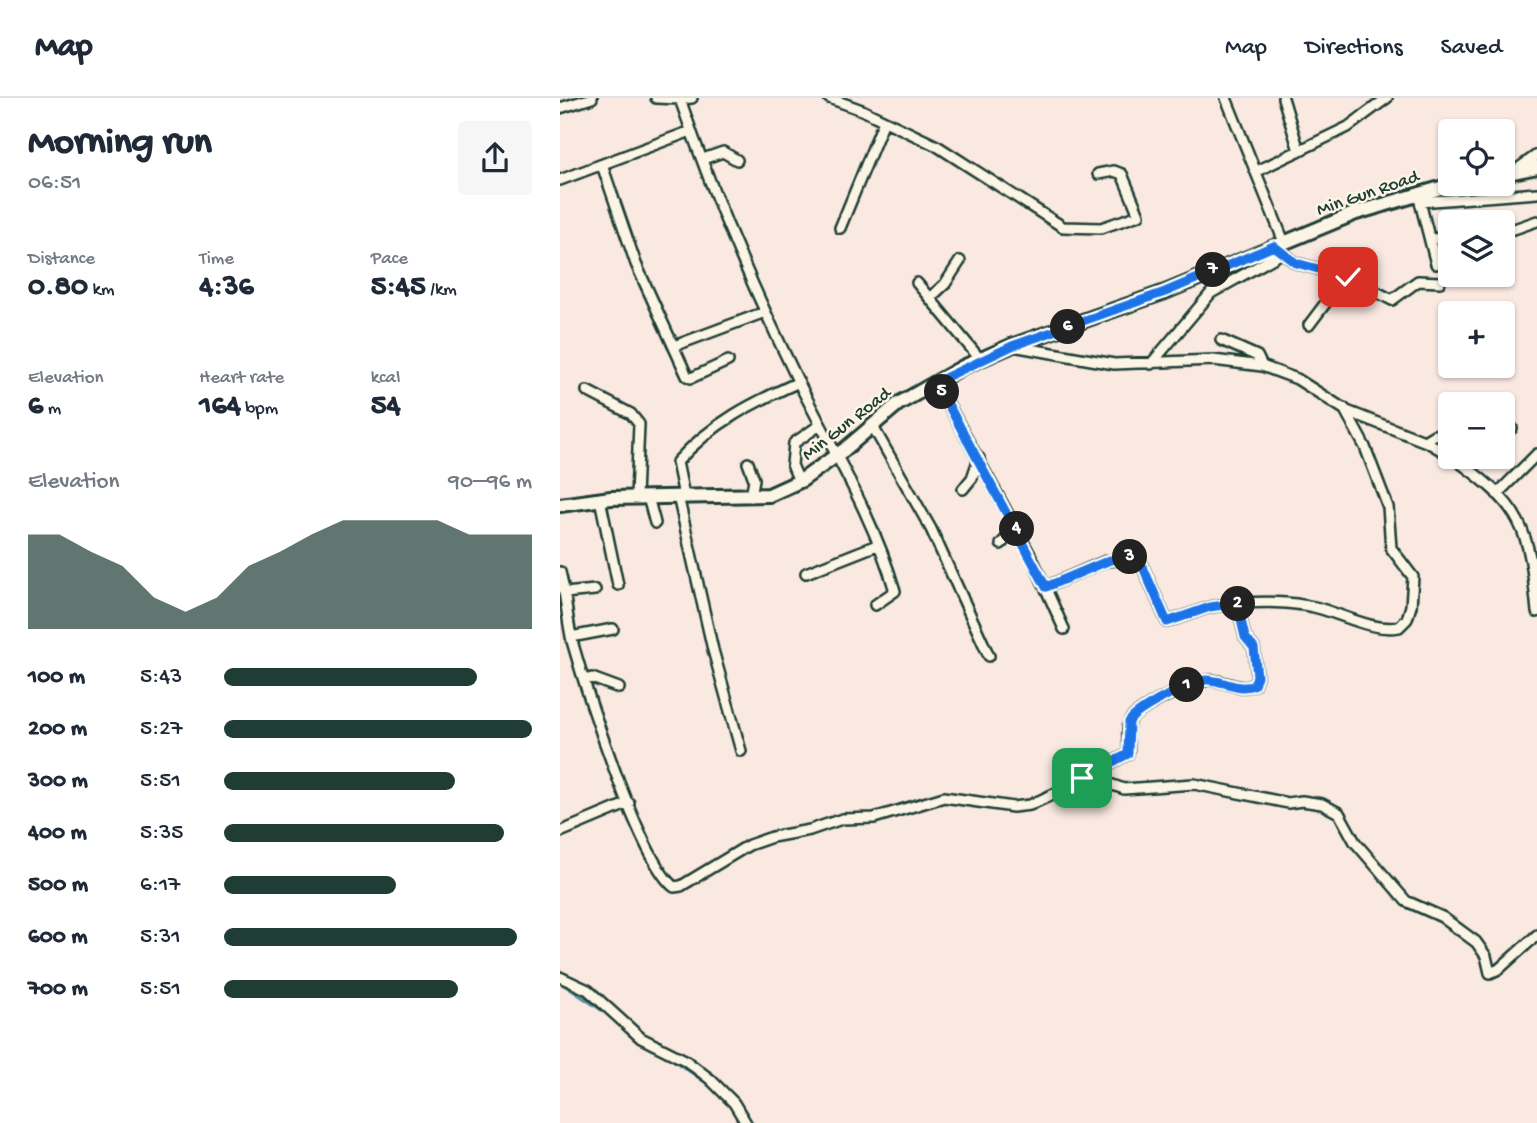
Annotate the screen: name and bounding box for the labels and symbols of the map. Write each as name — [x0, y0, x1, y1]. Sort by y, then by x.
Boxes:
street label: Min Gun Road — [1314, 165, 1424, 223]
pin — [1318, 247, 1378, 307]
pin: 7 — [1196, 252, 1230, 288]
pin: 6 — [1050, 310, 1086, 344]
pin: 5 — [924, 374, 960, 410]
street label: Min Gun Road — [798, 382, 898, 467]
pin: 4 — [1000, 512, 1035, 546]
pin: 3 — [1112, 540, 1148, 574]
pin: 2 — [1220, 587, 1256, 622]
pin: 1 — [1170, 668, 1204, 702]
pin — [1052, 748, 1112, 808]

